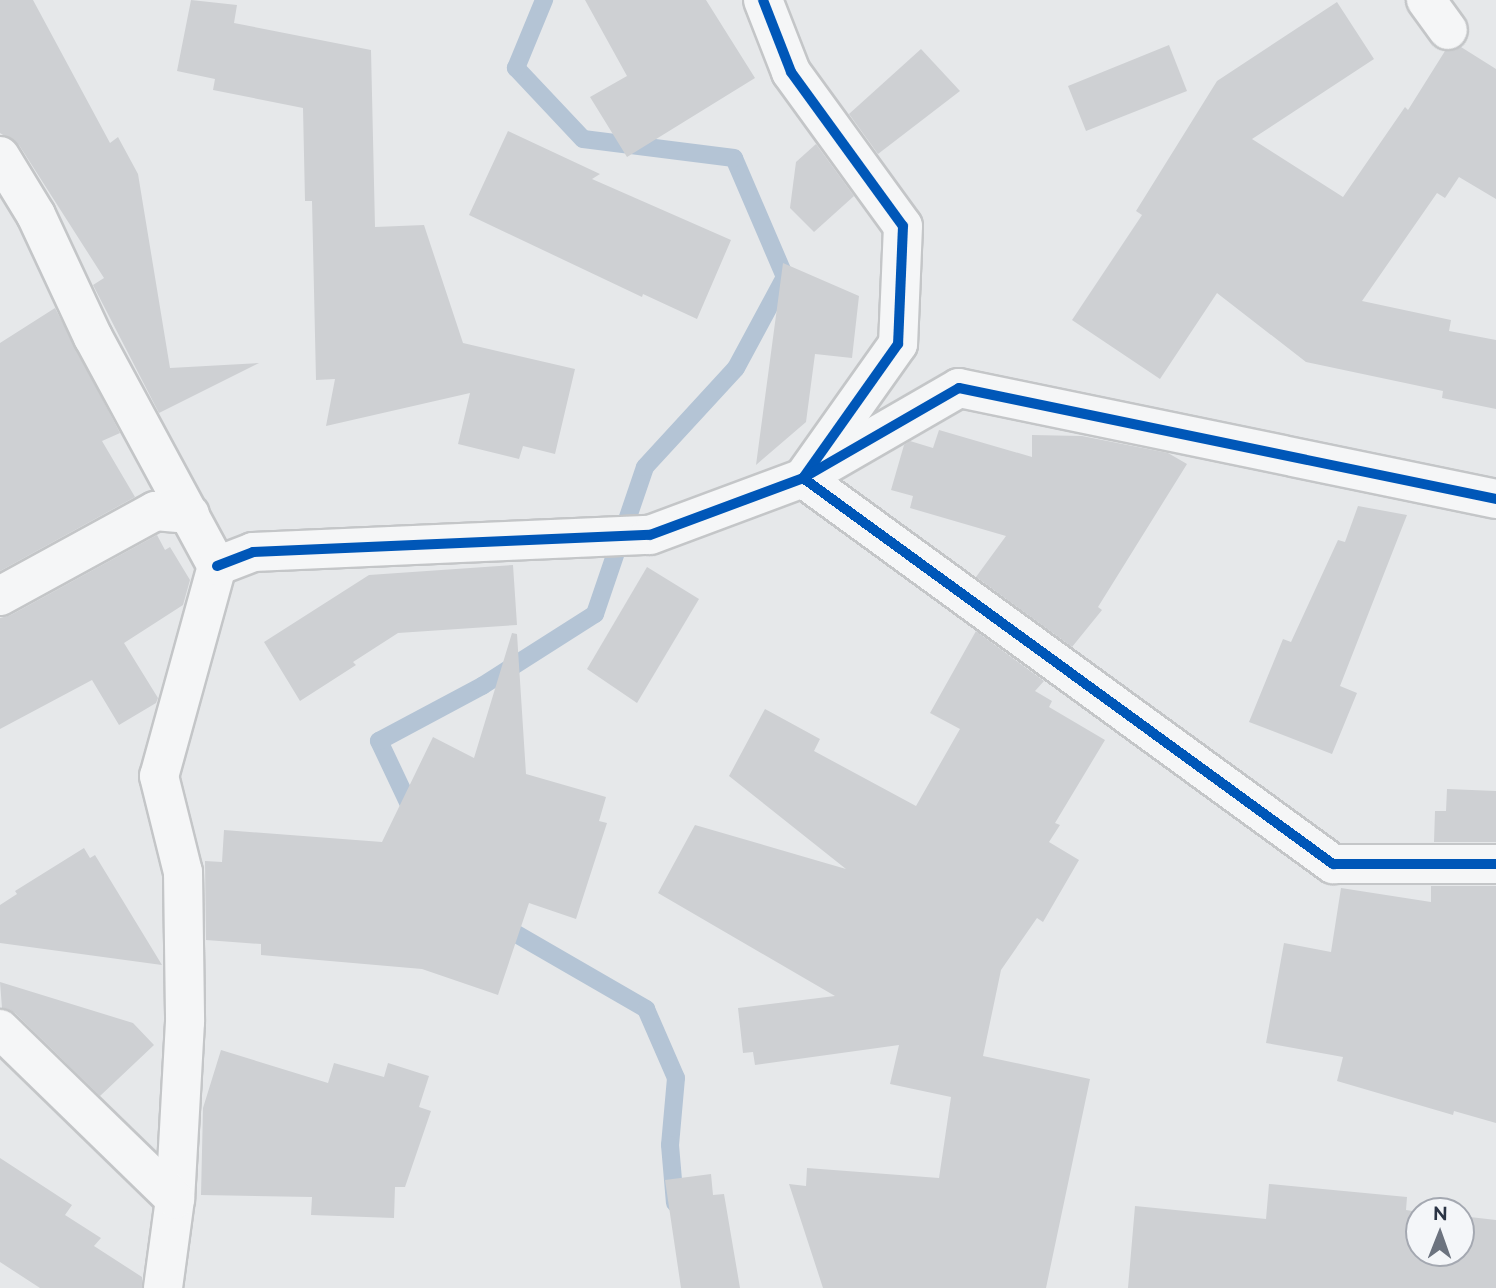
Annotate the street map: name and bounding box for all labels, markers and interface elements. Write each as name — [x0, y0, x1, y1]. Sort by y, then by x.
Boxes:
north arrow — [1405, 1197, 1475, 1267]
text: N — [1433, 1202, 1448, 1224]

